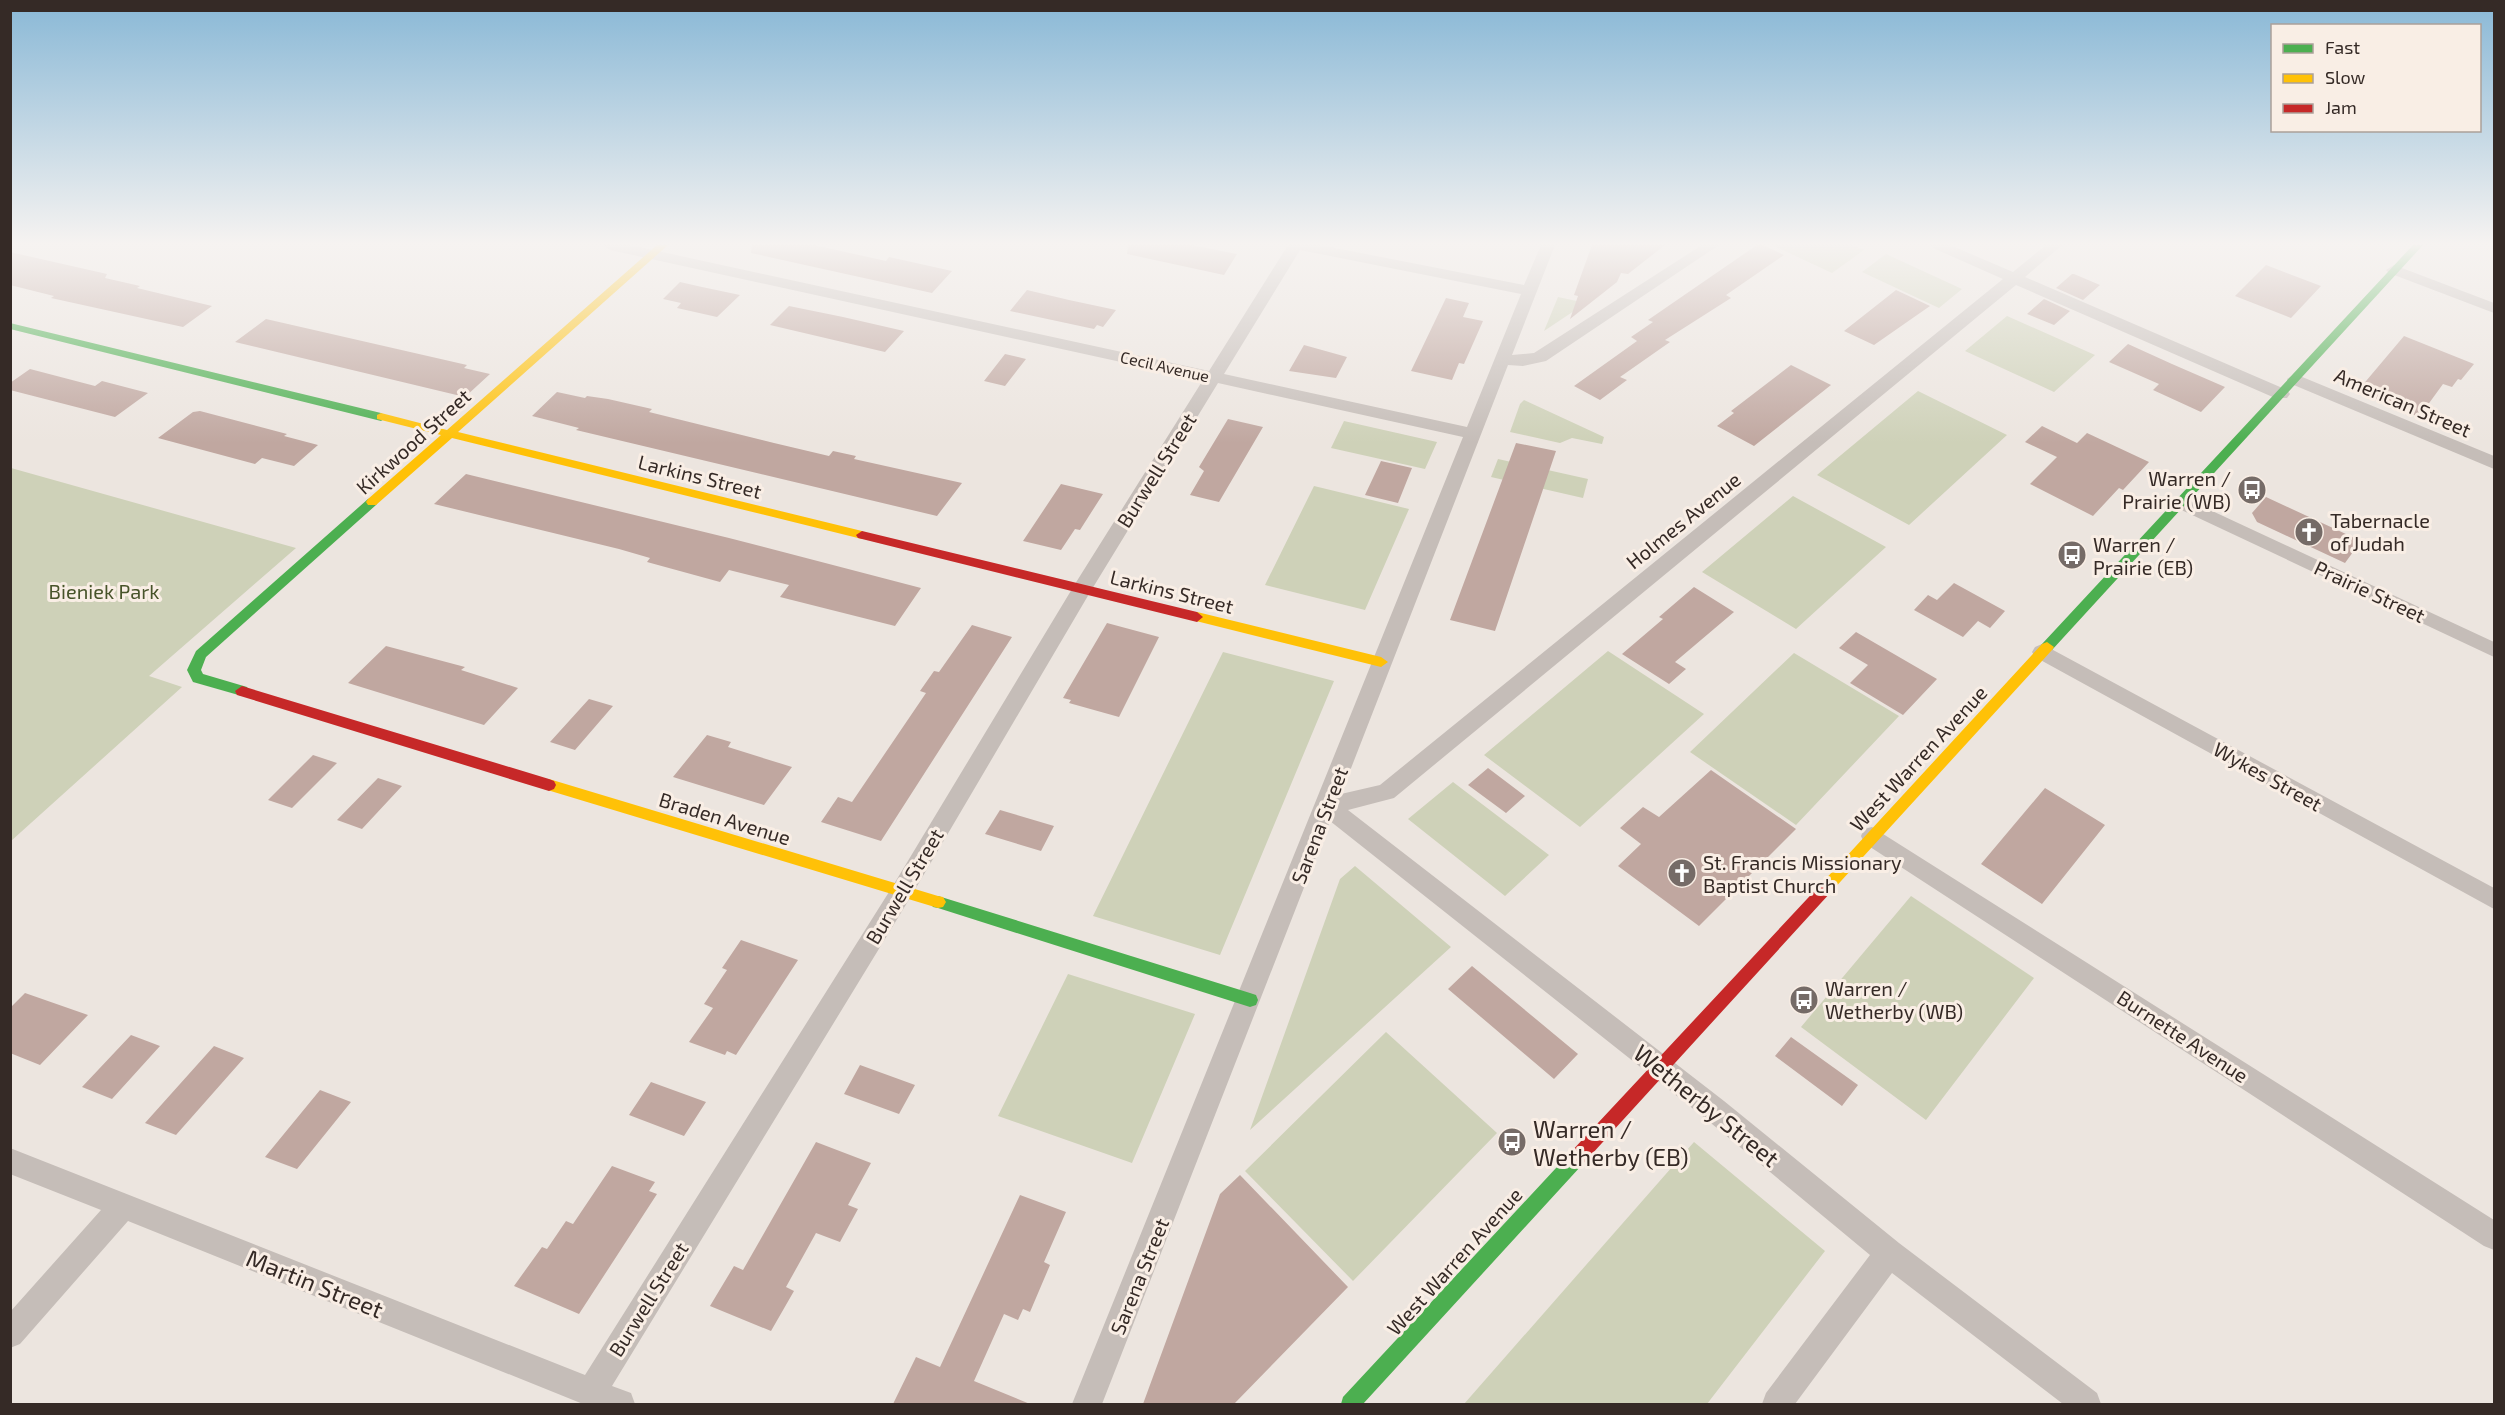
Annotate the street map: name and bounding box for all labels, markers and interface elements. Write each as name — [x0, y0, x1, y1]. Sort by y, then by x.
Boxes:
legend — [2271, 24, 2481, 132]
text: Fast — [2325, 36, 2360, 58]
text: Slow — [2325, 66, 2366, 88]
text: Jam — [2325, 96, 2357, 118]
street label: Cecil Avenue — [1119, 347, 1211, 385]
street label: American Street — [2331, 362, 2475, 442]
street label: Kirkwood Street — [351, 383, 475, 499]
street label: Burwell Street — [1111, 408, 1201, 532]
street label: Larkins Street — [636, 449, 765, 503]
place label: Warren / Prairie (WB) — [2122, 466, 2231, 513]
street label: Holmes Avenue — [1621, 467, 1745, 573]
bus stop icon: Warren / Prairie (WB) — [2236, 474, 2268, 506]
place label: Tabernacle of Judah — [2330, 508, 2430, 555]
church icon: Tabernacle of Judah — [2293, 516, 2325, 548]
place label: Warren / Prairie (EB) — [2093, 532, 2193, 579]
bus stop icon: Warren / Prairie (EB) — [2056, 539, 2088, 571]
street label: Prairie Street — [2311, 555, 2430, 627]
street label: Larkins Street — [1108, 564, 1237, 618]
park label: Bieniek Park — [49, 579, 159, 603]
street label: West Warren Avenue — [1844, 680, 1992, 836]
street label: Wykes Street — [2210, 736, 2327, 816]
street label: Sarena Street — [1286, 763, 1352, 887]
street label: Braden Avenue — [656, 787, 794, 849]
street label: Burwell Street — [860, 824, 948, 948]
place label: St. Francis Missionary Baptist Church — [1703, 850, 1902, 897]
church icon: St. Francis Missionary Baptist Church — [1666, 857, 1698, 889]
place label: Warren / Wetherby (WB) — [1825, 976, 1963, 1023]
bus stop icon: Warren / Wetherby (WB) — [1788, 984, 1820, 1016]
street label: Burnette Avenue — [2113, 985, 2253, 1087]
street label: Wetherby Street — [1628, 1038, 1786, 1172]
place label: Warren / Wetherby (EB) — [1533, 1114, 1689, 1171]
bus stop icon: Warren / Wetherby (EB) — [1496, 1126, 1528, 1158]
street label: West Warren Avenue — [1381, 1182, 1527, 1340]
street label: Sarena Street — [1105, 1214, 1173, 1338]
street label: Burwell Street — [603, 1237, 693, 1361]
street label: Martin Street — [242, 1242, 388, 1324]

